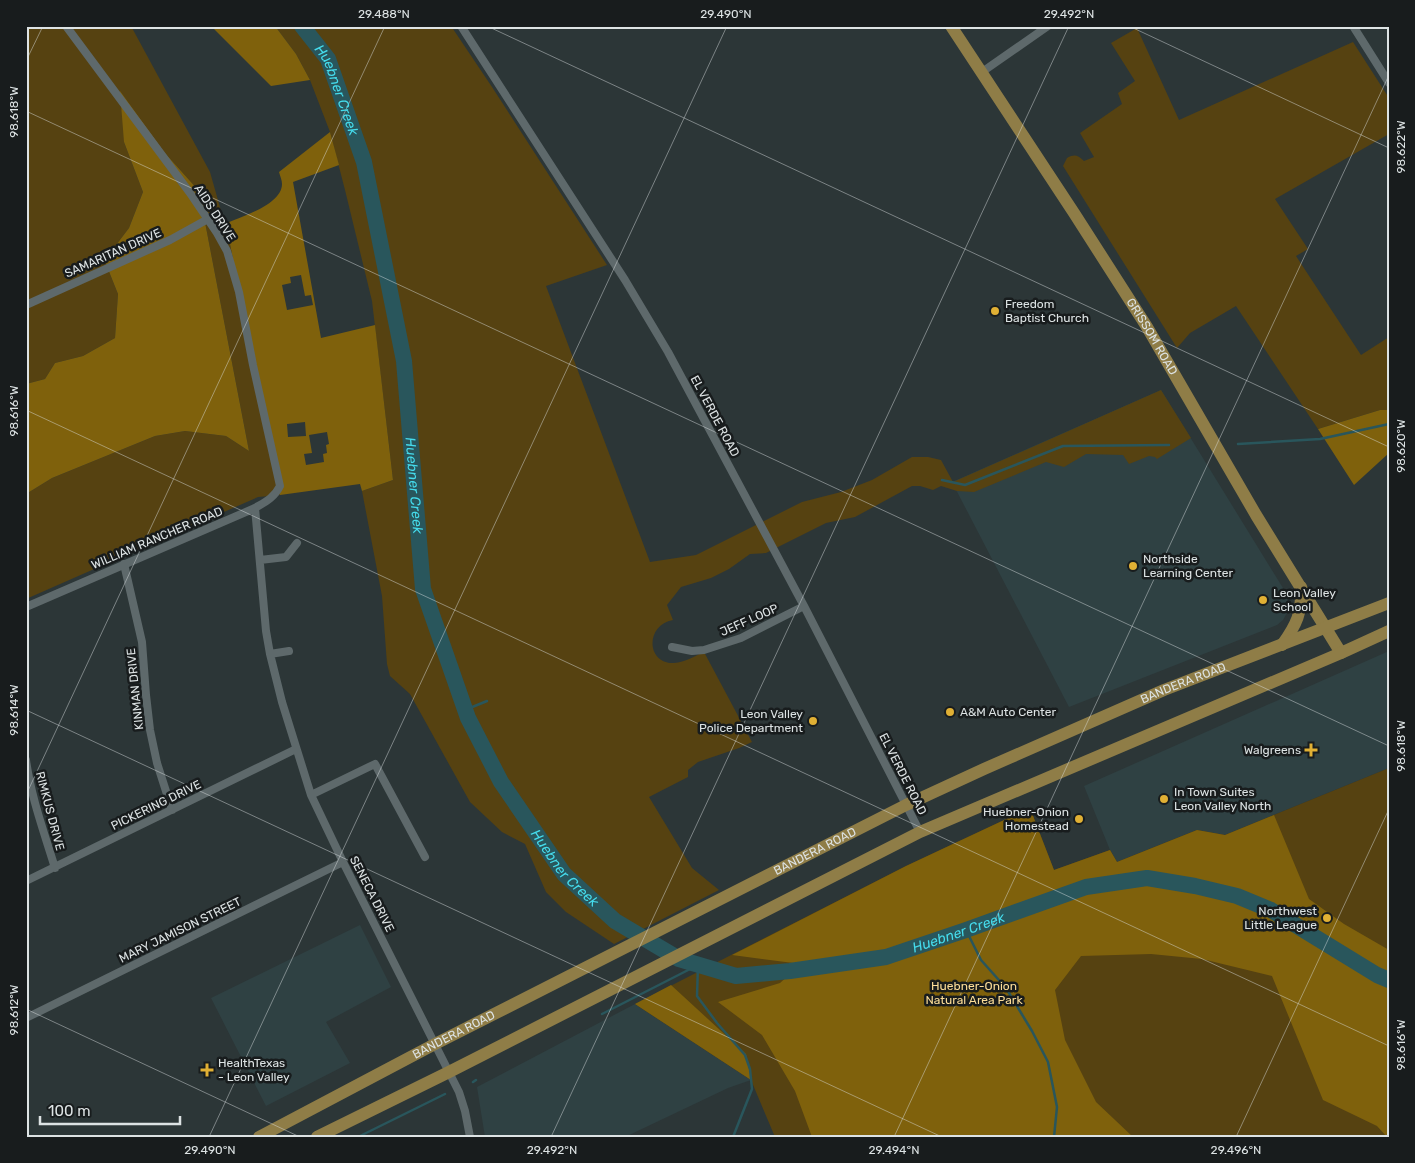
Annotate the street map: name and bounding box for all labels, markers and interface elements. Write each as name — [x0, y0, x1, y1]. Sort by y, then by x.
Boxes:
text: 29.488°N — [358, 7, 410, 21]
text: 29.490°N — [700, 7, 752, 21]
text: 29.492°N — [1044, 7, 1094, 21]
water label: Huebner Creek — [311, 41, 363, 138]
text: 98.618°W — [7, 86, 21, 138]
text: 98.622°W — [1394, 120, 1408, 174]
street label: AIDS DRIVE — [192, 182, 238, 244]
street label: SAMARITAN DRIVE — [63, 225, 163, 281]
street label: GRISSOM ROAD — [1123, 296, 1180, 378]
place label: Freedom Baptist Church — [1005, 297, 1089, 325]
marker: Freedom Baptist Church — [989, 305, 1001, 317]
street label: EL VERDE ROAD — [688, 373, 742, 459]
text: 98.616°W — [7, 385, 21, 437]
text: 98.620°W — [1394, 419, 1408, 473]
water label: Huebner Creek — [402, 436, 427, 535]
street label: WILLIAM RANCHER ROAD — [89, 504, 225, 572]
place label: Northside Learning Center — [1143, 552, 1233, 580]
marker: Northside Learning Center — [1127, 560, 1139, 572]
place label: Leon Valley School — [1273, 586, 1336, 614]
marker: Leon Valley School — [1257, 594, 1269, 606]
street label: JEFF LOOP — [718, 601, 781, 639]
street label: KINMAN DRIVE — [124, 647, 146, 731]
street label: BANDERA ROAD — [1138, 660, 1228, 706]
text: 98.614°W — [7, 684, 21, 736]
place label: A&M Auto Center — [960, 705, 1057, 719]
marker: A&M Auto Center — [944, 706, 956, 718]
place label: Leon Valley Police Department — [699, 707, 803, 735]
marker: Leon Valley Police Department — [807, 715, 819, 727]
text: 98.618°W — [1394, 720, 1408, 772]
street label: EL VERDE ROAD — [876, 731, 930, 817]
place label: Walgreens — [1244, 743, 1301, 757]
marker: Walgreens — [1305, 744, 1317, 756]
street label: RIMKUS DRIVE — [33, 770, 67, 852]
street label: PICKERING DRIVE — [109, 777, 203, 833]
place label: In Town Suites Leon Valley North — [1174, 785, 1271, 813]
marker: In Town Suites Leon Valley North — [1158, 793, 1170, 805]
place label: Huebner-Onion Homestead — [983, 805, 1069, 833]
marker: Huebner-Onion Homestead — [1073, 813, 1085, 825]
street label: BANDERA ROAD — [771, 825, 858, 878]
water label: Huebner Creek — [527, 826, 603, 911]
street label: SENECA DRIVE — [347, 854, 397, 934]
street label: MARY JAMISON STREET — [117, 894, 243, 966]
place label: Northwest Little League — [1244, 904, 1317, 932]
water label: Huebner Creek — [910, 908, 1008, 956]
marker: Northwest Little League — [1321, 912, 1333, 924]
park label: Huebner-Onion Natural Area Park — [925, 979, 1023, 1007]
text: 98.612°W — [7, 984, 21, 1035]
street label: BANDERA ROAD — [410, 1008, 497, 1062]
text: 98.616°W — [1394, 1019, 1408, 1071]
place label: HealthTexas - Leon Valley — [218, 1056, 290, 1084]
marker: HealthTexas - Leon Valley — [200, 1063, 214, 1077]
scale bar — [40, 1093, 180, 1125]
text: 100 m — [48, 1102, 90, 1120]
text: 29.490°N — [184, 1143, 236, 1157]
text: 29.492°N — [527, 1143, 577, 1157]
text: 29.494°N — [869, 1143, 919, 1157]
text: 29.496°N — [1211, 1143, 1261, 1157]

